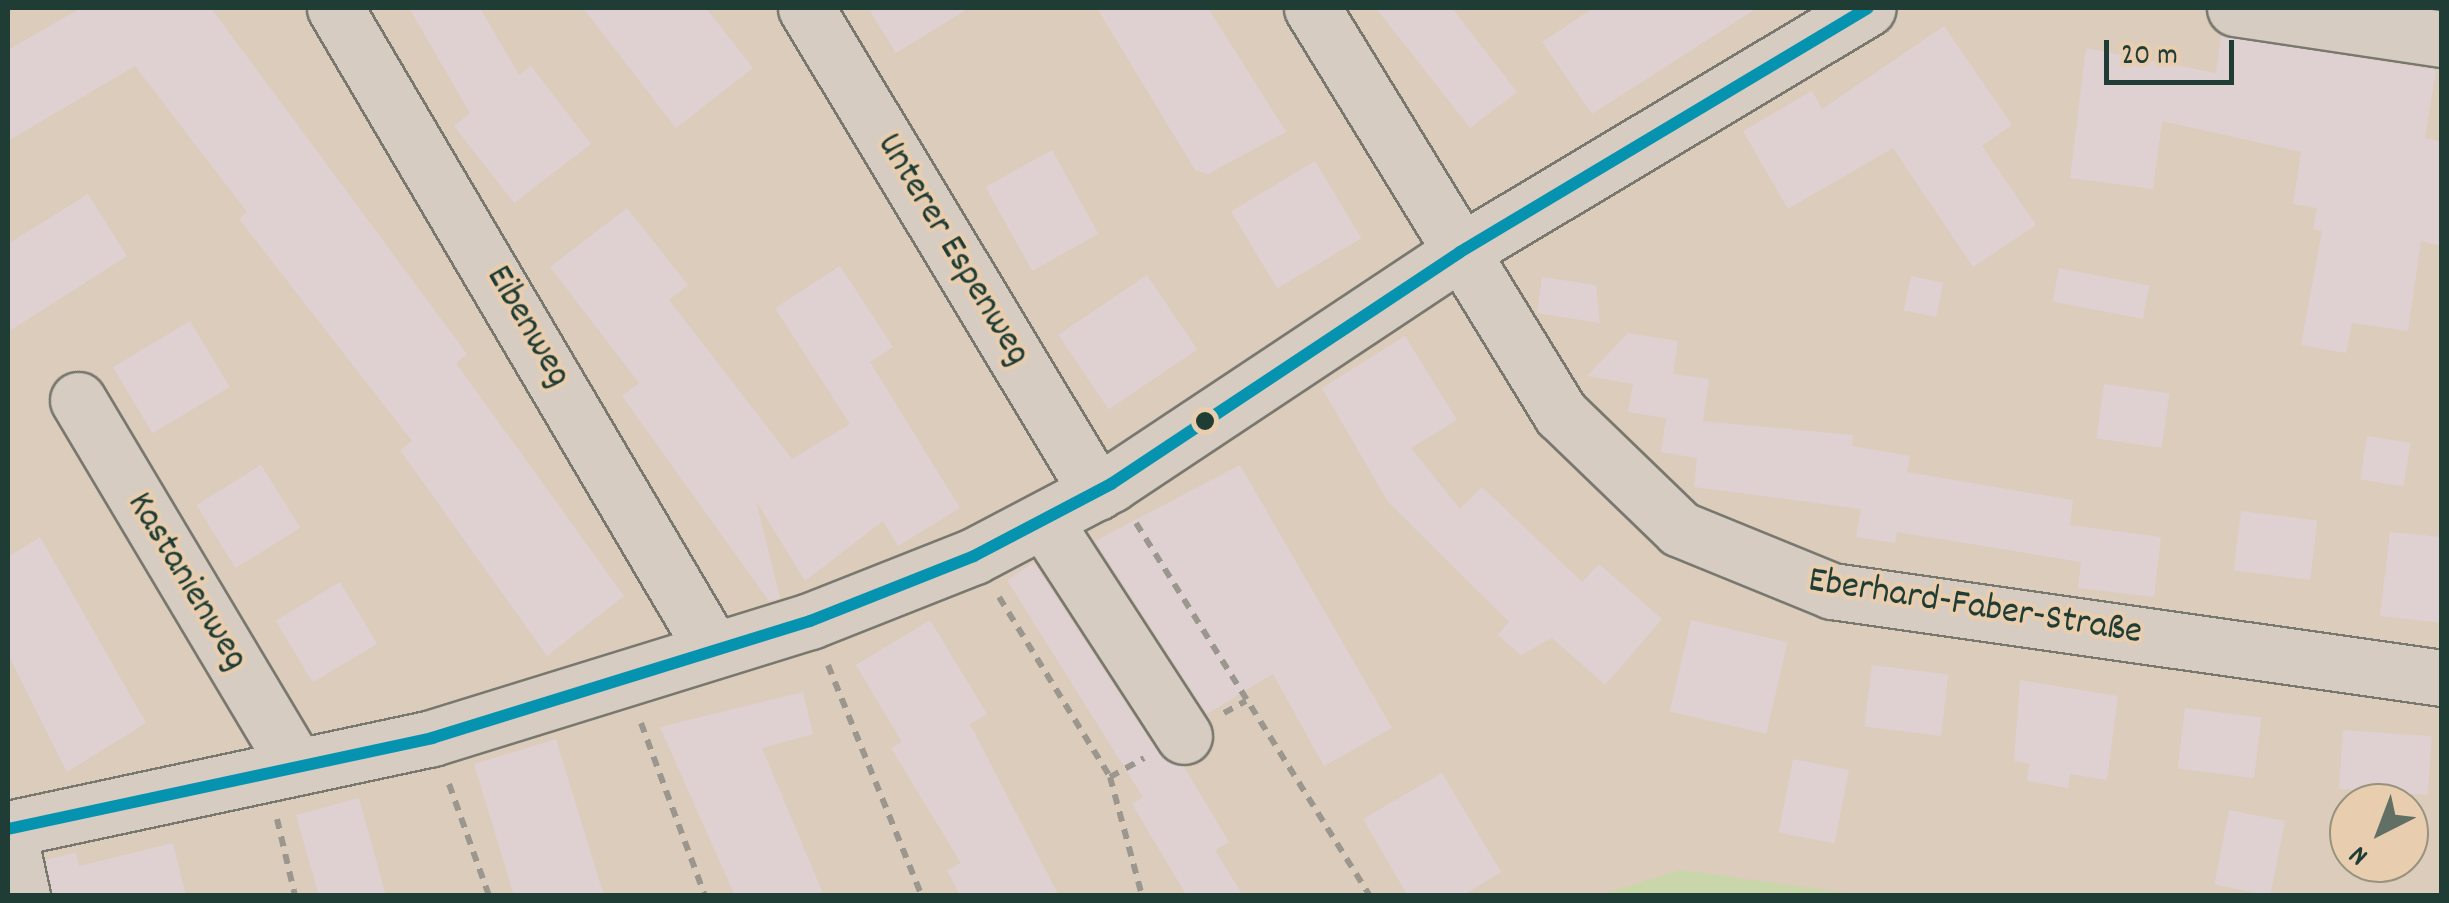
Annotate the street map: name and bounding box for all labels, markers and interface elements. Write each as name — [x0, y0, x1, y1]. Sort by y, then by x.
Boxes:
scale bar — [2109, 20, 2239, 82]
text: 20 m — [2121, 36, 2178, 79]
street label: Unterer Espenweg — [865, 125, 1039, 375]
street label: Eibenweg — [474, 258, 580, 396]
unlabelled marker — [1195, 411, 1215, 431]
street label: Kastanienweg — [115, 485, 257, 679]
street label: Eberhard-Faber-Straße — [1805, 559, 2145, 657]
north arrow — [2329, 783, 2429, 883]
text: N — [2342, 834, 2379, 873]

